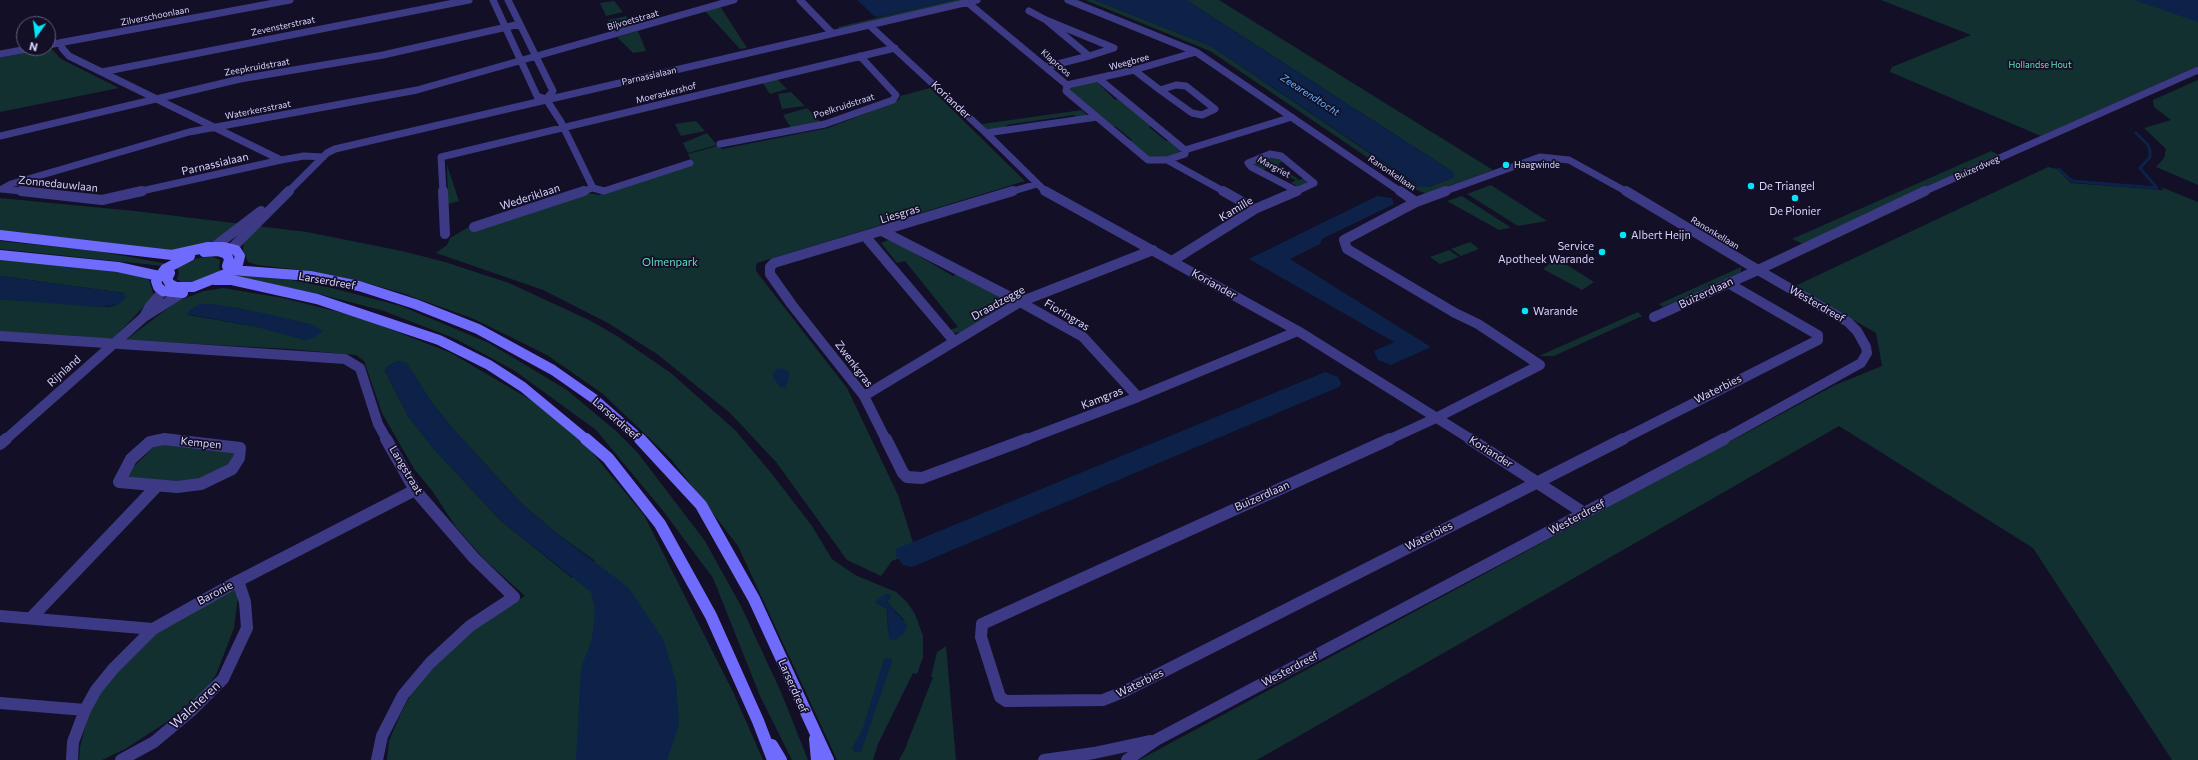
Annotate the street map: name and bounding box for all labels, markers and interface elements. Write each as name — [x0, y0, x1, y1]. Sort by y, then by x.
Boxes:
street label: Zilverschoonlaan — [120, 4, 190, 28]
street label: Bijvoetstraat — [606, 8, 660, 32]
street label: Zevensterstraat — [250, 14, 316, 38]
north arrow — [16, 16, 56, 56]
text: N — [28, 40, 39, 54]
street label: Klaproos — [1039, 47, 1073, 79]
street label: Weegbree — [1108, 51, 1150, 73]
street label: Zeepkruidstraat — [223, 56, 291, 78]
park label: Hollandse Hout — [2008, 60, 2072, 70]
street label: Parnassialaan — [621, 64, 677, 88]
water label: Zeearendtocht — [1278, 71, 1342, 119]
street label: Koriander — [928, 78, 974, 122]
street label: Moeraskershof — [635, 80, 697, 106]
street label: Poelkruidstraat — [812, 91, 876, 121]
street label: Waterkersstraat — [224, 98, 292, 122]
street label: Parnassialaan — [180, 150, 250, 178]
street label: Ranonkellaan — [1366, 153, 1418, 193]
street label: Buizerdweg — [1953, 153, 2001, 183]
street label: Margriet — [1256, 154, 1292, 180]
marker: Haagwinde — [1501, 160, 1511, 170]
place label: Haagwinde — [1514, 160, 1560, 170]
street label: Zonnedauwlaan — [18, 173, 98, 195]
place label: De Triangel — [1759, 179, 1815, 193]
street label: Wederiklaan — [498, 181, 562, 213]
marker: De Triangel — [1746, 181, 1756, 191]
marker: De Pionier — [1790, 193, 1800, 203]
street label: Kamille — [1217, 194, 1255, 224]
street label: Liesgras — [878, 202, 922, 226]
place label: De Pionier — [1769, 204, 1821, 218]
street label: Ranonkellaan — [1689, 214, 1741, 252]
place label: Albert Heijn — [1631, 228, 1691, 242]
marker: Albert Heijn — [1618, 230, 1628, 240]
place label: Service Apotheek Warande — [1498, 239, 1594, 265]
marker: Service Apotheek Warande — [1597, 247, 1607, 257]
park label: Olmenpark — [642, 255, 698, 269]
street label: Koriander — [1189, 266, 1239, 302]
street label: Larserdreef — [297, 269, 357, 293]
street label: Buizerdlaan — [1677, 275, 1735, 311]
street label: Draadzegge — [969, 283, 1027, 323]
street label: Westerdreef — [1787, 283, 1847, 325]
street label: Fioringras — [1042, 296, 1092, 334]
place label: Warande — [1533, 304, 1578, 318]
marker: Warande — [1520, 306, 1530, 316]
street label: Zwenkgras — [832, 338, 876, 390]
street label: Rijnland — [45, 353, 83, 389]
street label: Waterbies — [1692, 372, 1744, 406]
street label: Kamgras — [1079, 384, 1125, 412]
street label: Larserdreef — [590, 395, 642, 443]
street label: Koriander — [1467, 433, 1515, 471]
street label: Kempen — [180, 434, 222, 452]
street label: Langstraat — [386, 443, 426, 497]
street label: Buizerdlaan — [1233, 478, 1291, 514]
street label: Westerdreef — [1546, 497, 1608, 537]
street label: Waterbies — [1403, 519, 1455, 553]
street label: Baronie — [195, 578, 235, 608]
street label: Westerdreef — [1259, 649, 1321, 689]
street label: Larserdreef — [775, 657, 811, 715]
street label: Waterbies — [1114, 666, 1166, 700]
street label: Walcheren — [167, 678, 223, 732]

